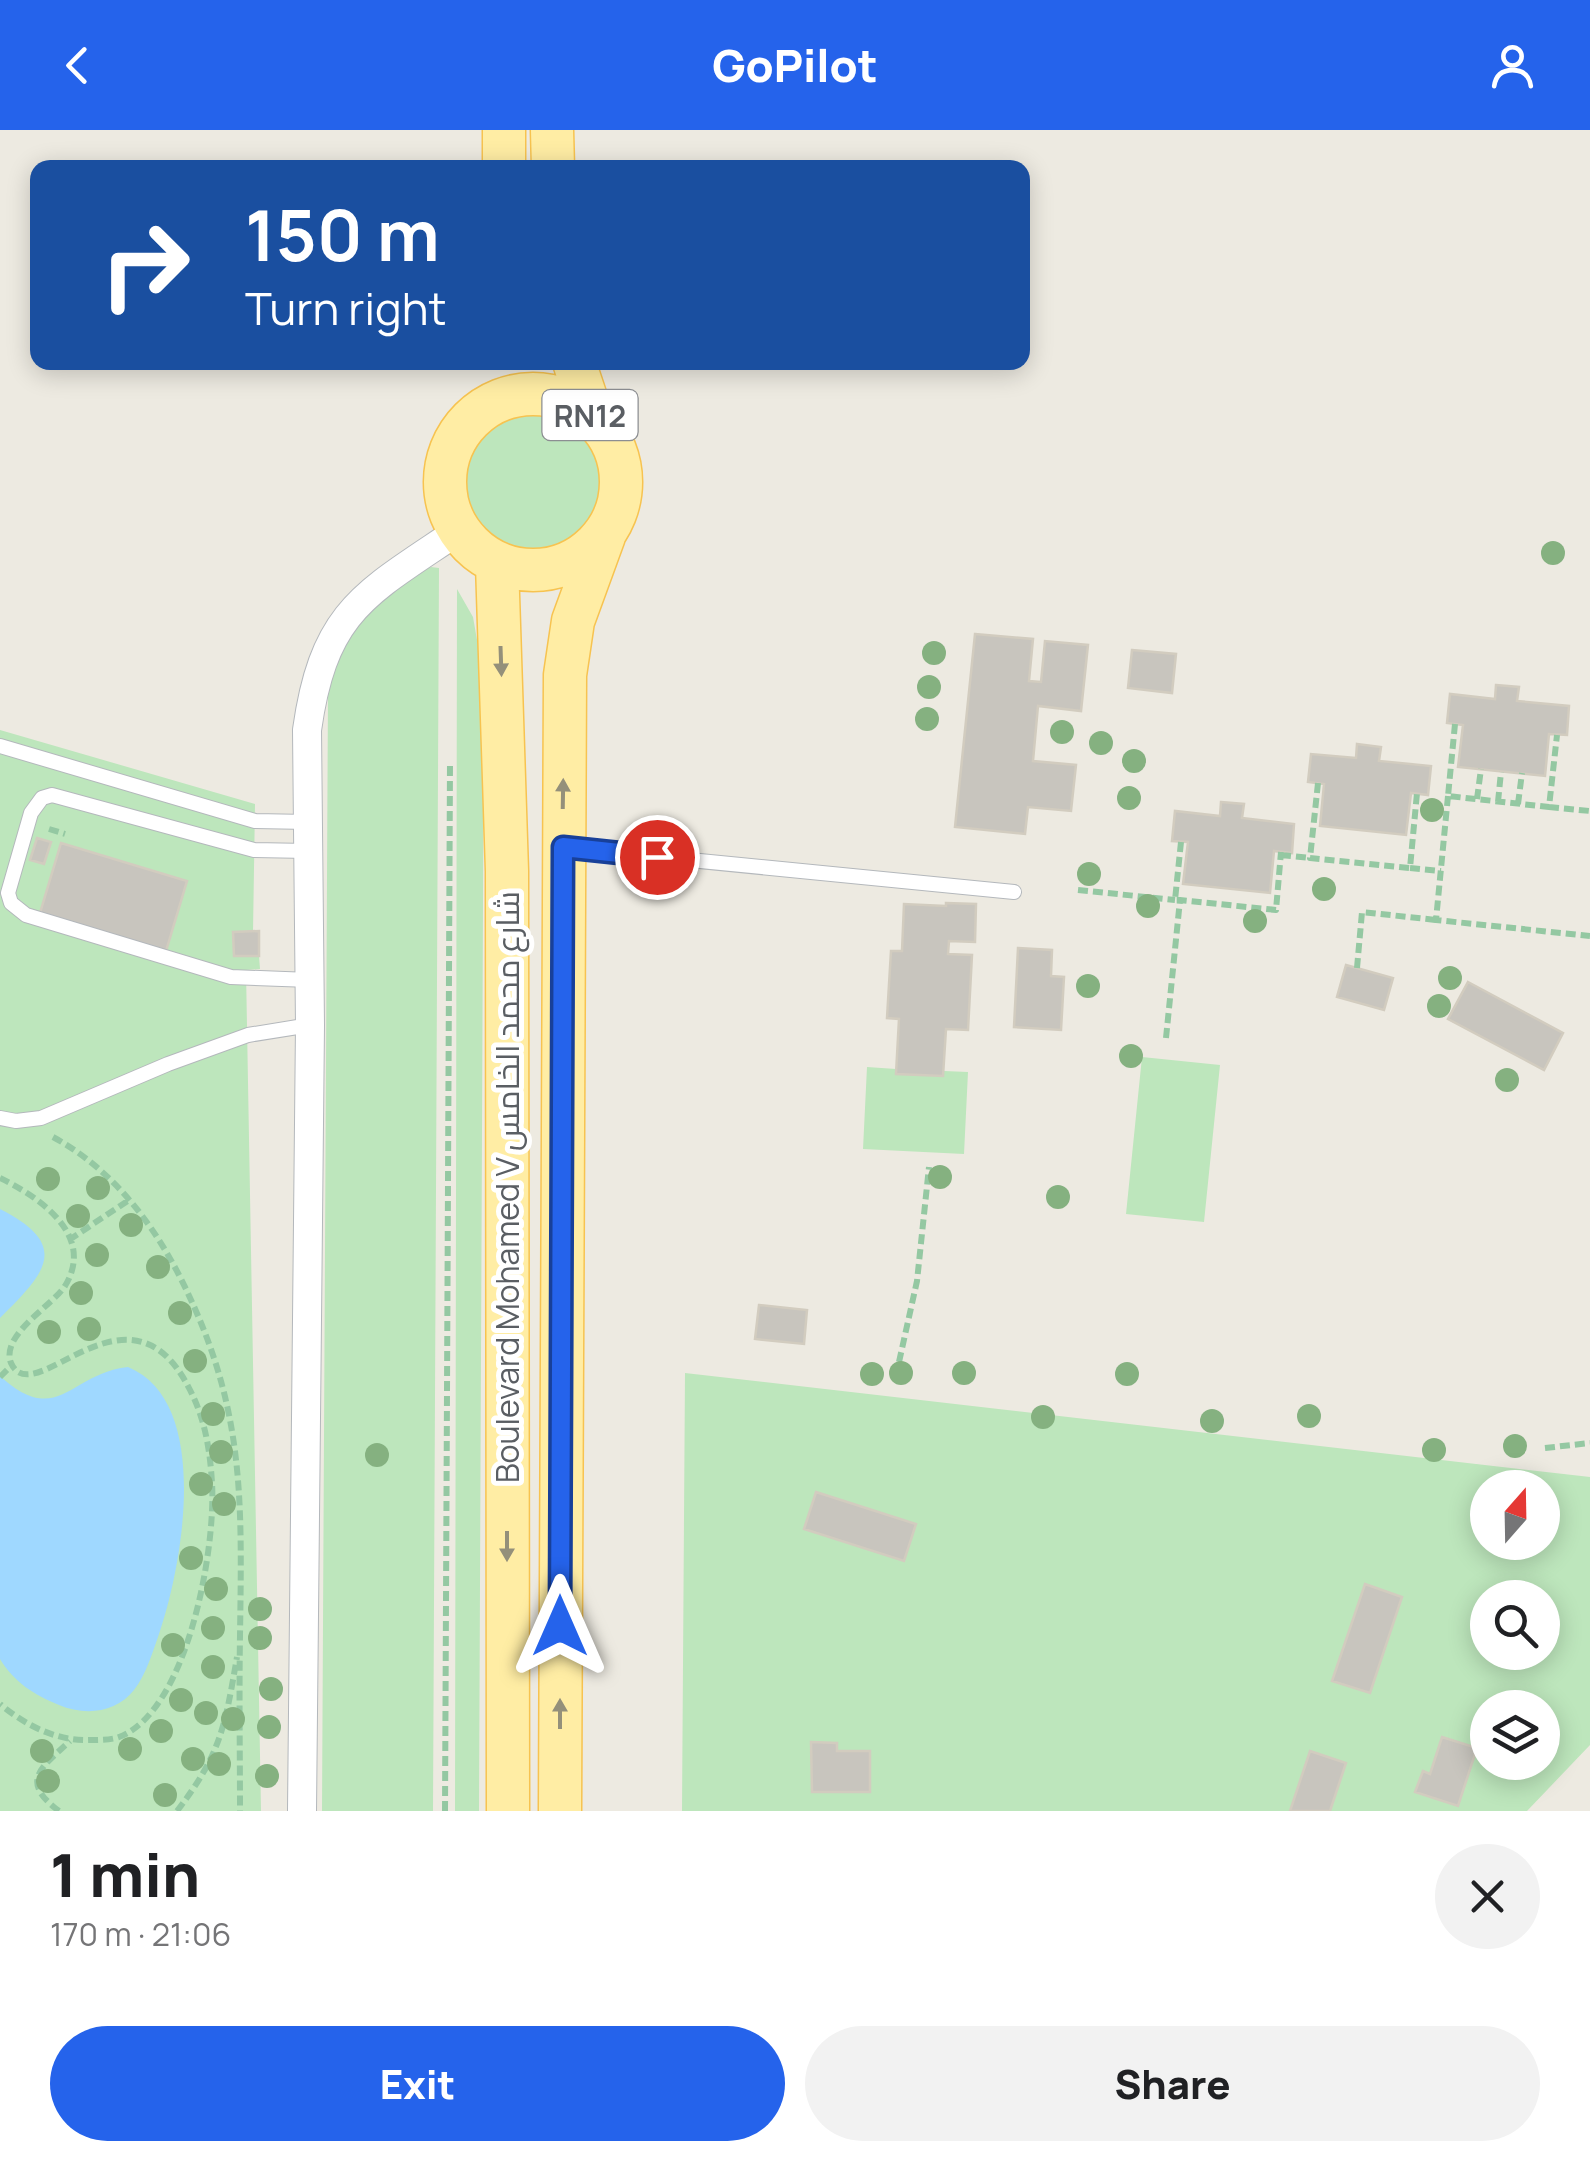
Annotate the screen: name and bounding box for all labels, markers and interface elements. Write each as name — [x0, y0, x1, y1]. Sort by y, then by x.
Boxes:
text: GoPilot — [712, 34, 878, 96]
icon: back — [50, 38, 105, 93]
icon: person — [1485, 38, 1540, 93]
text: 150 m — [245, 186, 440, 282]
icon: right — [80, 200, 210, 330]
text: Turn right — [245, 277, 446, 339]
road number: RN12 — [542, 390, 638, 440]
one-way arrow — [494, 645, 510, 677]
one-way arrow — [556, 777, 572, 809]
pin — [615, 815, 700, 900]
icon: arrive — [630, 830, 685, 885]
street label: Boulevard Mohamed V شارع محمد الخامس — [485, 891, 530, 1483]
north arrow — [1470, 1470, 1560, 1560]
map controls — [1470, 1470, 1560, 1780]
one-way arrow — [499, 1530, 515, 1562]
position arrow — [508, 1574, 612, 1678]
button: search — [1470, 1580, 1560, 1670]
button: layers — [1470, 1690, 1560, 1780]
one-way arrow — [552, 1697, 568, 1729]
text: 1 min — [50, 1833, 200, 1915]
button: close — [1435, 1844, 1540, 1949]
text: 170 m · 21:06 — [50, 1912, 231, 1956]
button: Exit — [50, 2026, 785, 2141]
button: Share — [805, 2026, 1540, 2141]

